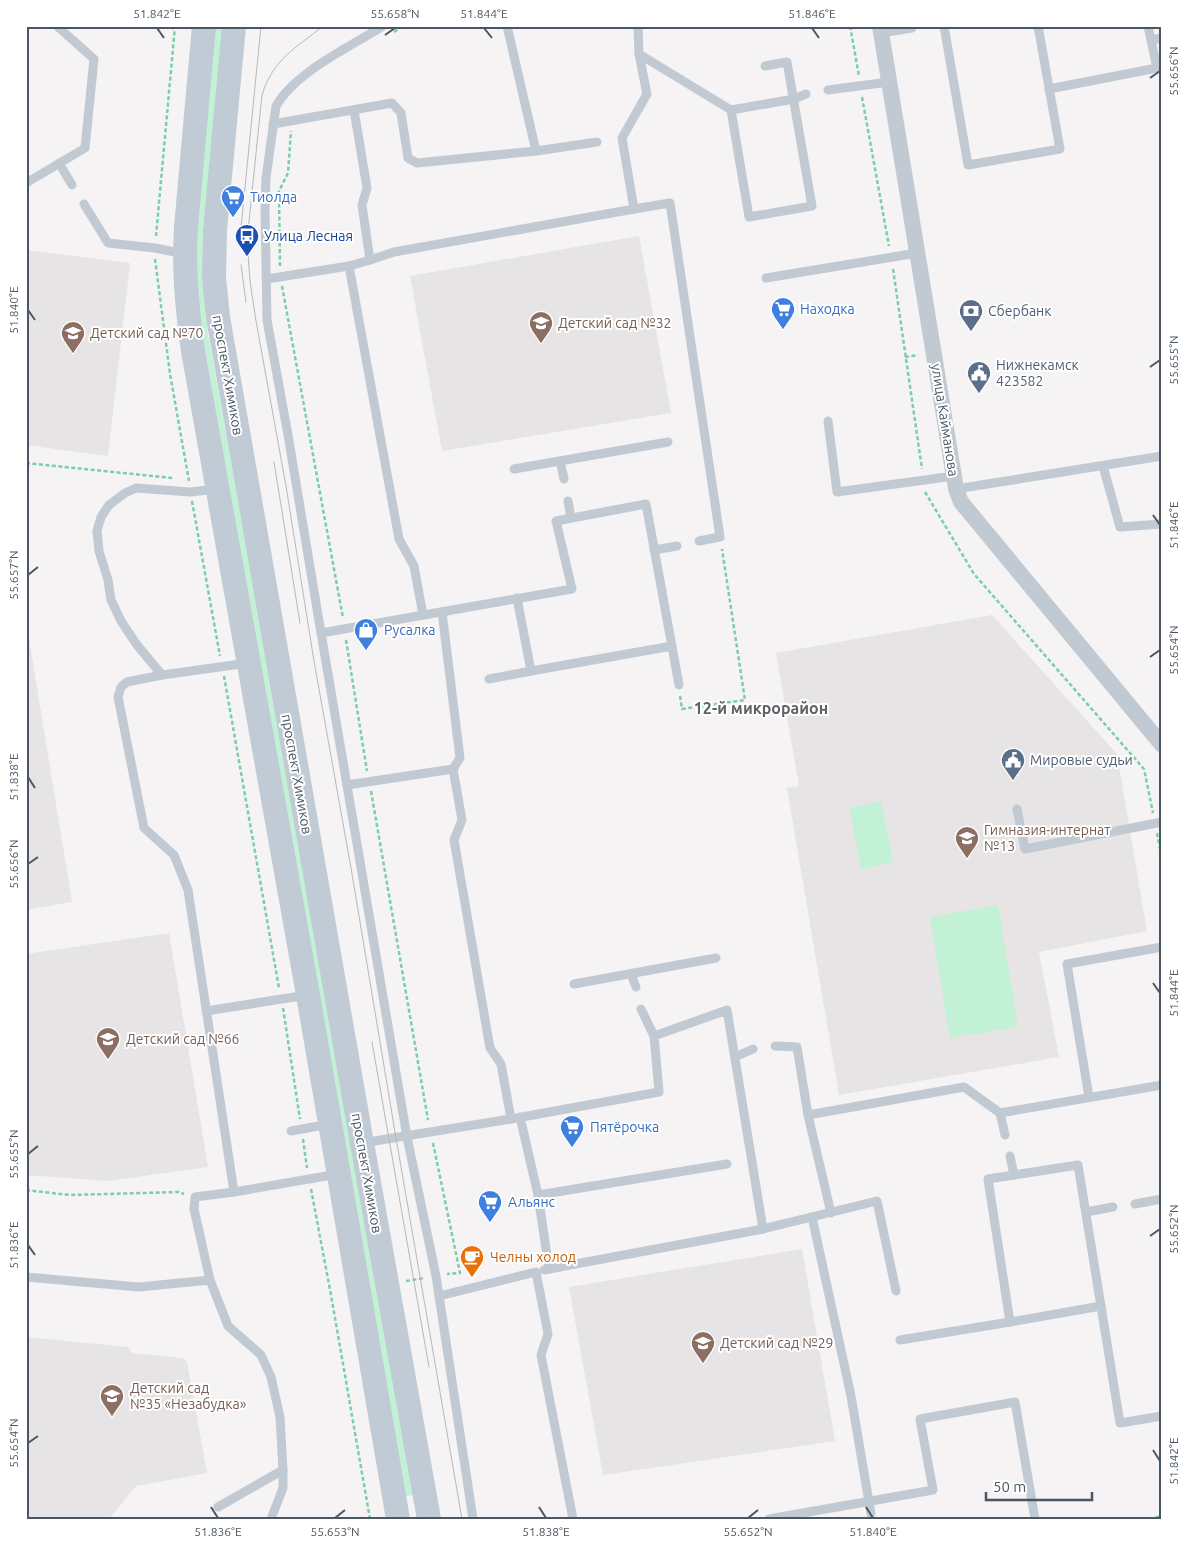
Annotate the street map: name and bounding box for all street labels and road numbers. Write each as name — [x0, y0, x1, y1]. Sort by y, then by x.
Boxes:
street label: проспект Химиков — [210, 314, 246, 436]
street label: улица Кайманова — [928, 362, 962, 478]
street label: проспект Химиков — [279, 713, 315, 835]
street label: проспект Химиков — [349, 1112, 385, 1234]

